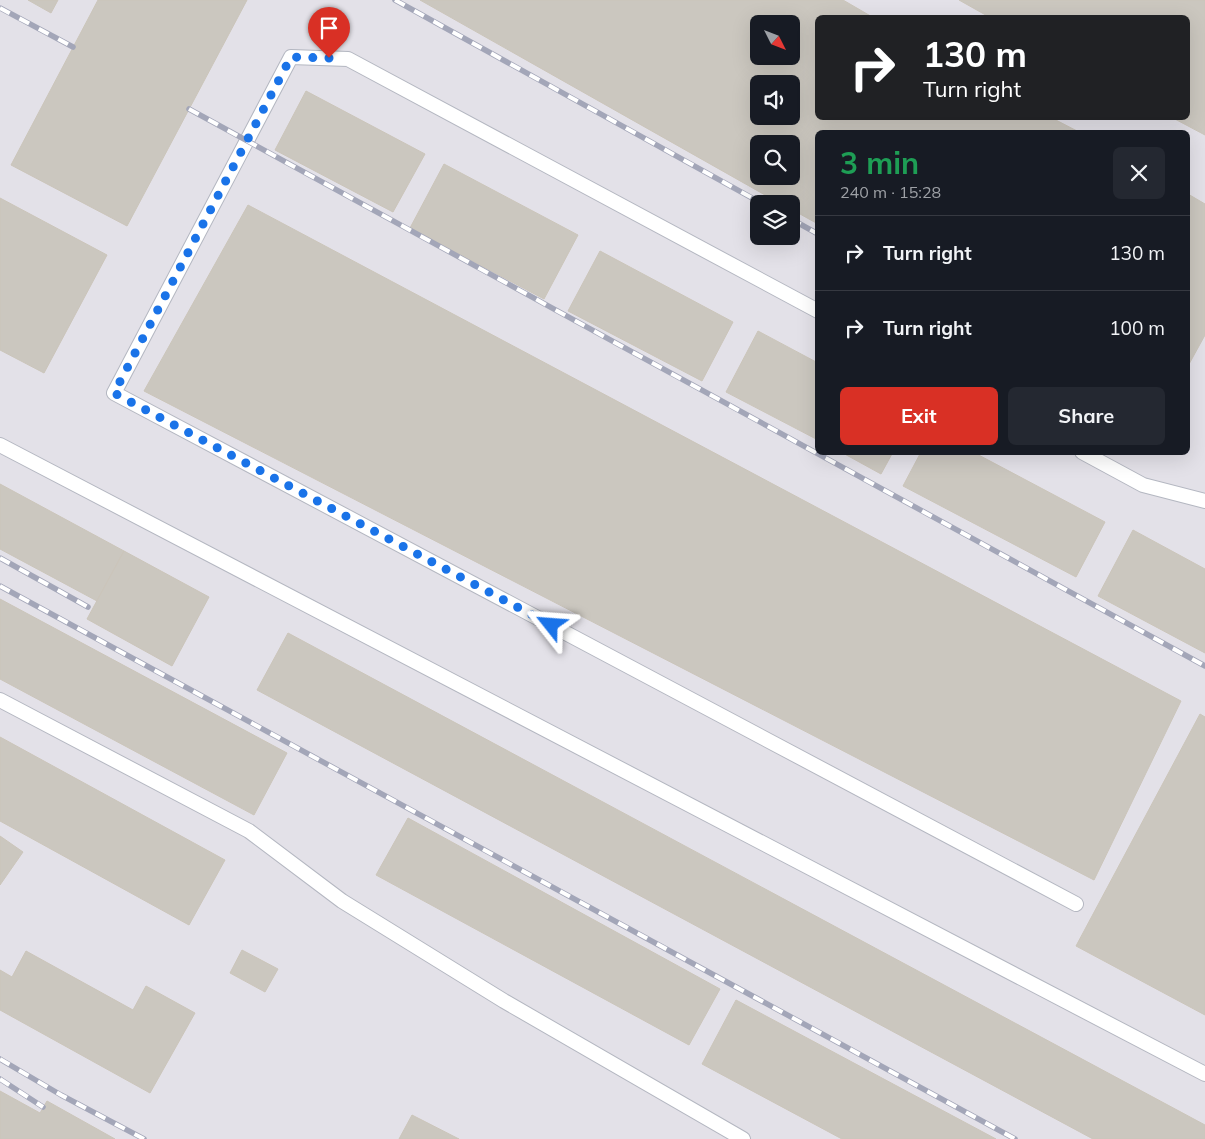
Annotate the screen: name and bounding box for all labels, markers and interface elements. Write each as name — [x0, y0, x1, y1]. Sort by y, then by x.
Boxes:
pin — [308, 7, 350, 58]
icon: arrive — [315, 14, 343, 42]
north arrow — [750, 15, 800, 65]
map controls — [750, 15, 800, 245]
text: 130 m — [923, 32, 1027, 76]
icon: right — [840, 35, 905, 100]
button: sound — [750, 75, 800, 125]
text: Turn right — [923, 75, 1021, 103]
button: search — [750, 135, 800, 185]
text: 3 min — [840, 144, 919, 182]
button: close — [1113, 147, 1165, 199]
text: 240 m · 15:28 — [840, 182, 941, 202]
button: layers — [750, 195, 800, 245]
icon: right — [840, 239, 868, 267]
text: Turn right — [883, 241, 972, 265]
text: 130 m — [1109, 241, 1165, 265]
icon: right — [840, 314, 868, 342]
text: Turn right — [883, 316, 972, 340]
text: 100 m — [1109, 316, 1165, 340]
button: Exit — [840, 387, 998, 445]
button: Share — [1008, 387, 1165, 445]
position arrow — [524, 598, 576, 650]

